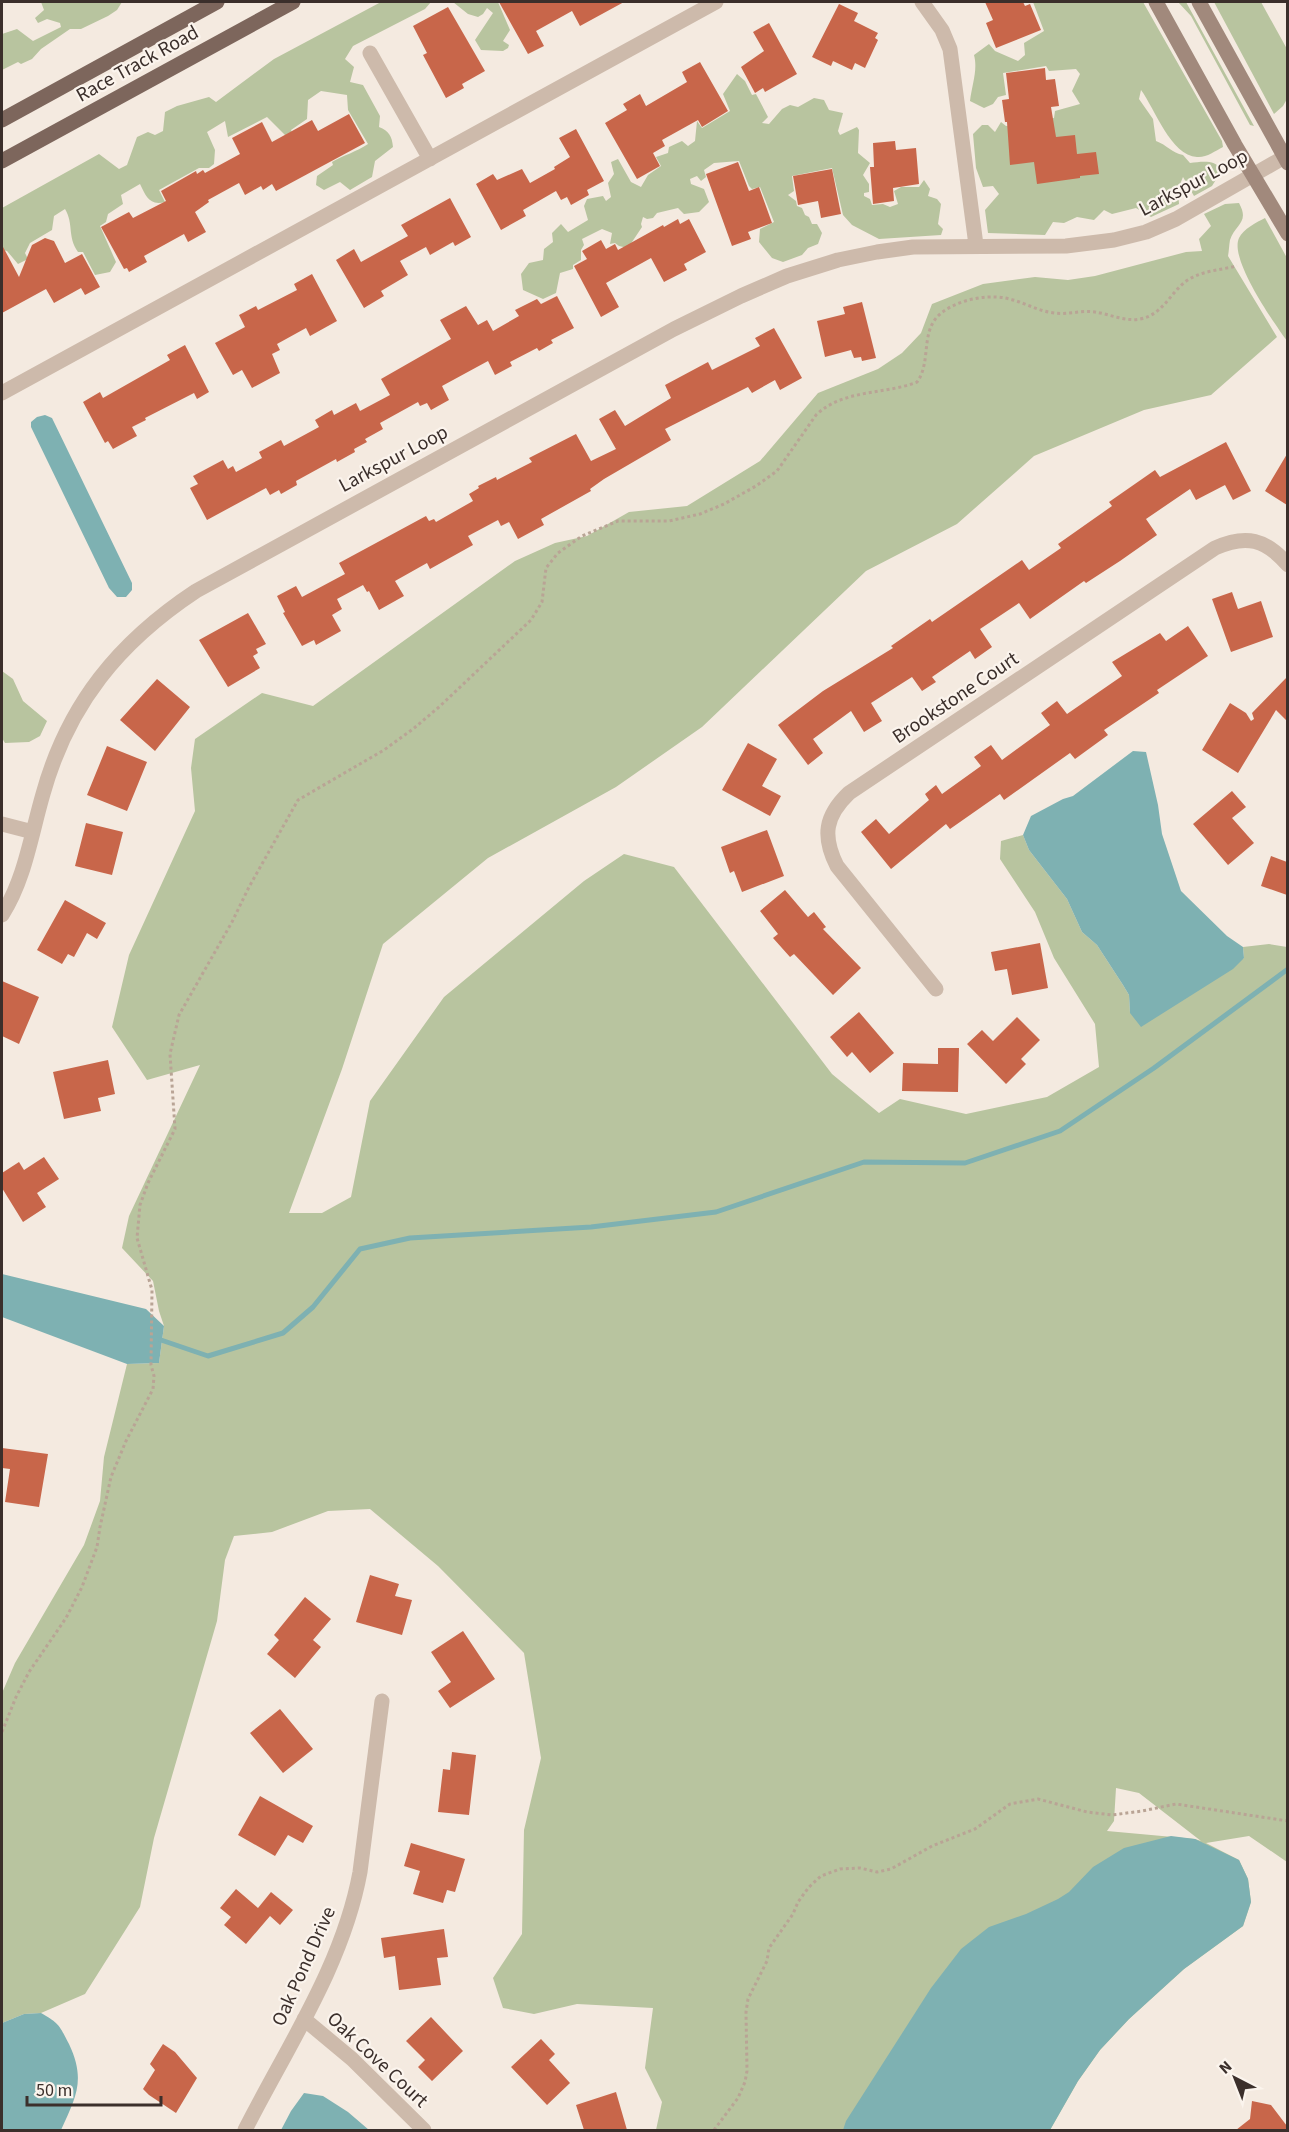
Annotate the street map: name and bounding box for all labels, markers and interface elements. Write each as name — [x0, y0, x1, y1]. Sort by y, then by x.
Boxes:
street label: Race Track Road — [71, 19, 204, 109]
street label: Larkspur Loop — [1134, 142, 1253, 223]
street label: Larkspur Loop — [334, 418, 453, 499]
street label: Brookstone Court — [887, 645, 1025, 751]
street label: Oak Pond Drive — [265, 1902, 343, 2031]
street label: Oak Cove Court — [320, 2005, 434, 2114]
north arrow — [1205, 2048, 1265, 2108]
text: N — [1214, 2056, 1237, 2079]
scale bar — [27, 2069, 160, 2107]
text: 50 m — [36, 2078, 72, 2103]

